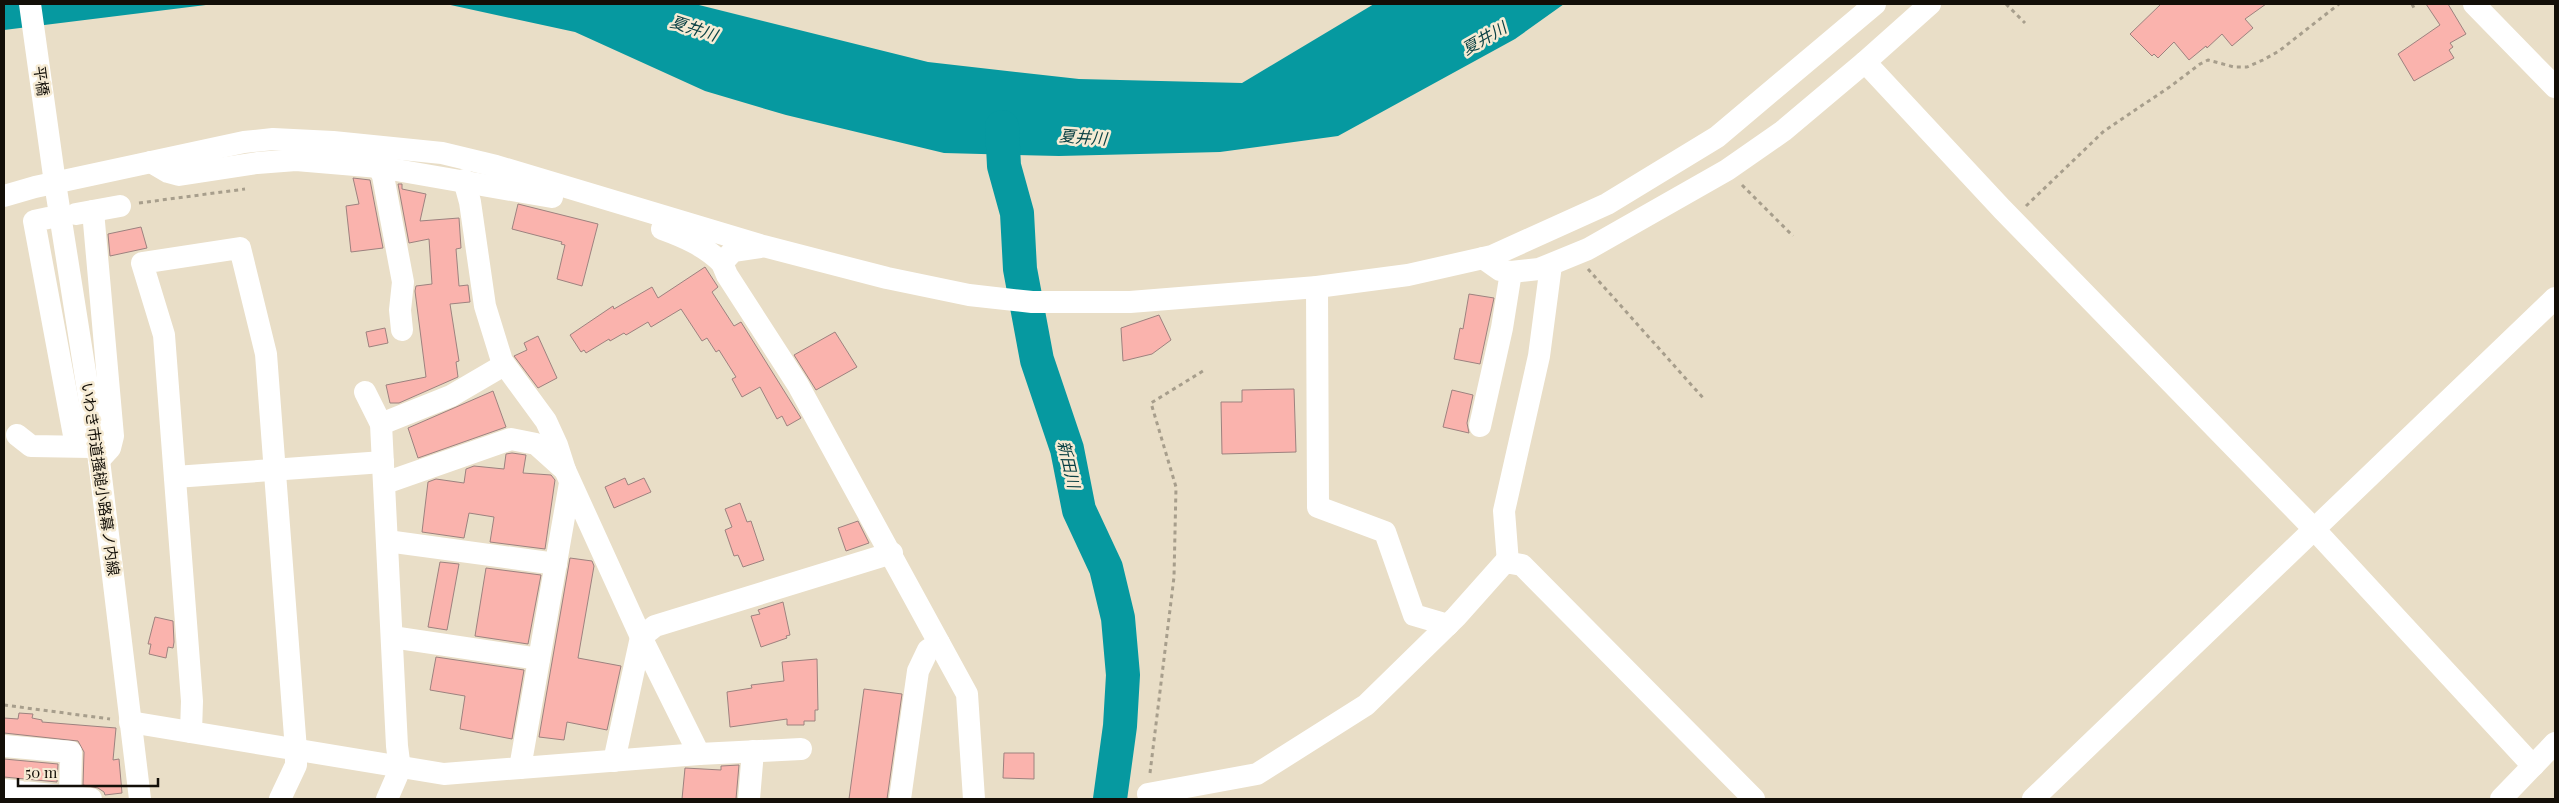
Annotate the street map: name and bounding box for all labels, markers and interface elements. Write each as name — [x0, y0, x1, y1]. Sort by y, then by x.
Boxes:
water label: 夏井川 — [668, 10, 722, 46]
water label: 夏井川 — [1458, 15, 1512, 59]
street label: 平橋 — [30, 65, 54, 97]
water label: 夏井川 — [1058, 124, 1110, 149]
street label: いわき市道搔槌小路幕ノ内線 — [78, 381, 124, 577]
water label: 新田川 — [1054, 438, 1086, 492]
scale bar — [18, 756, 158, 788]
text: 50 m — [25, 762, 58, 782]

